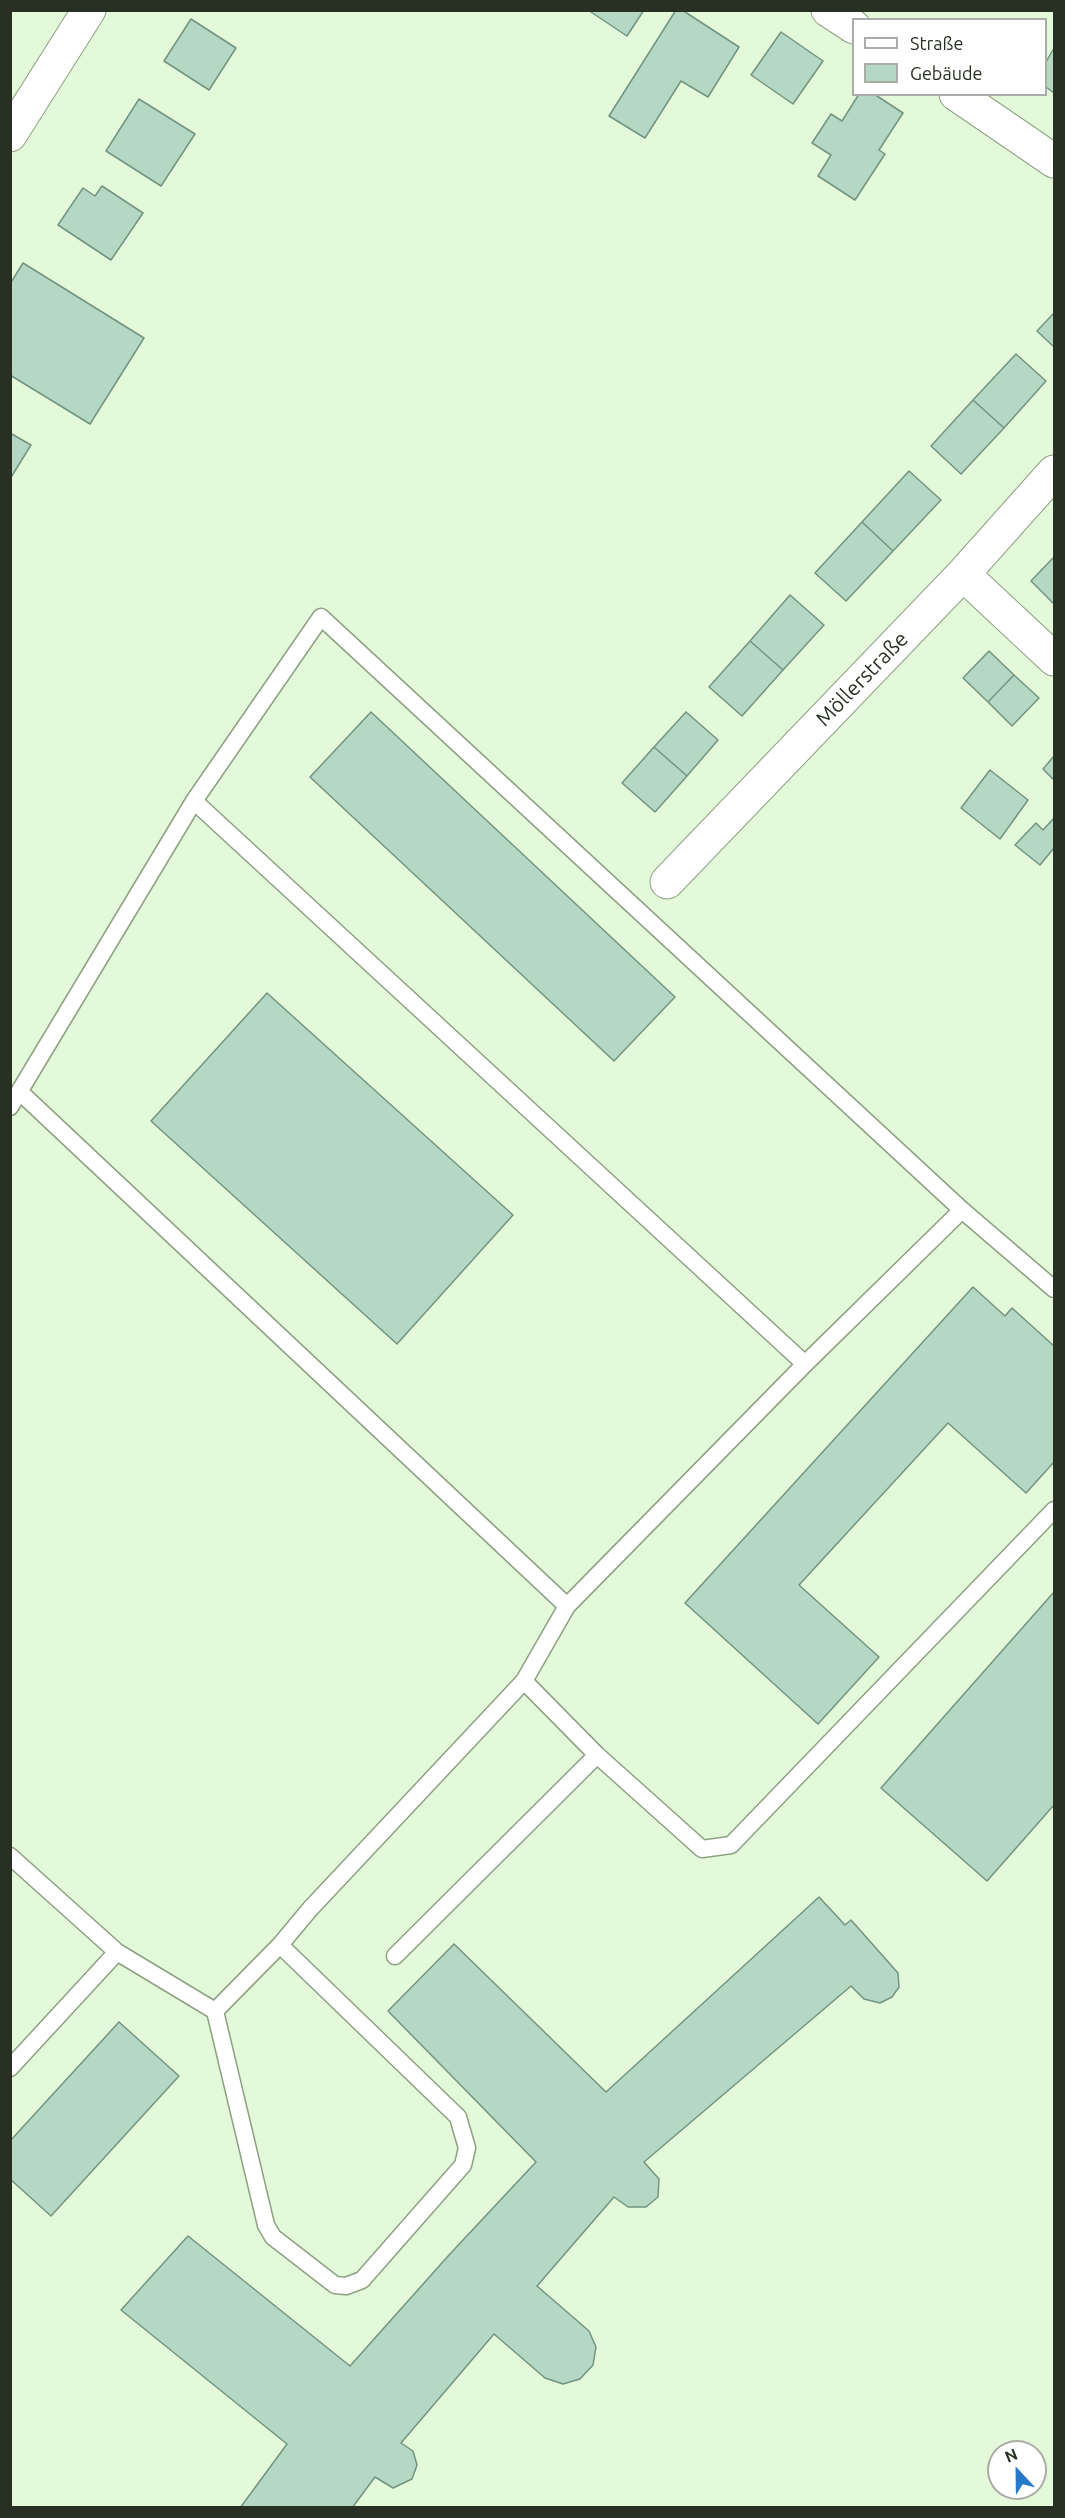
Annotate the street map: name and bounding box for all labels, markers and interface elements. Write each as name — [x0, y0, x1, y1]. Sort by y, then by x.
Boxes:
legend — [852, 18, 1047, 96]
text: Straße — [910, 33, 963, 53]
text: Gebäude — [910, 63, 982, 83]
street label: Möllerstraße — [811, 627, 913, 731]
north arrow — [987, 2440, 1047, 2500]
text: N — [1002, 2445, 1020, 2466]

